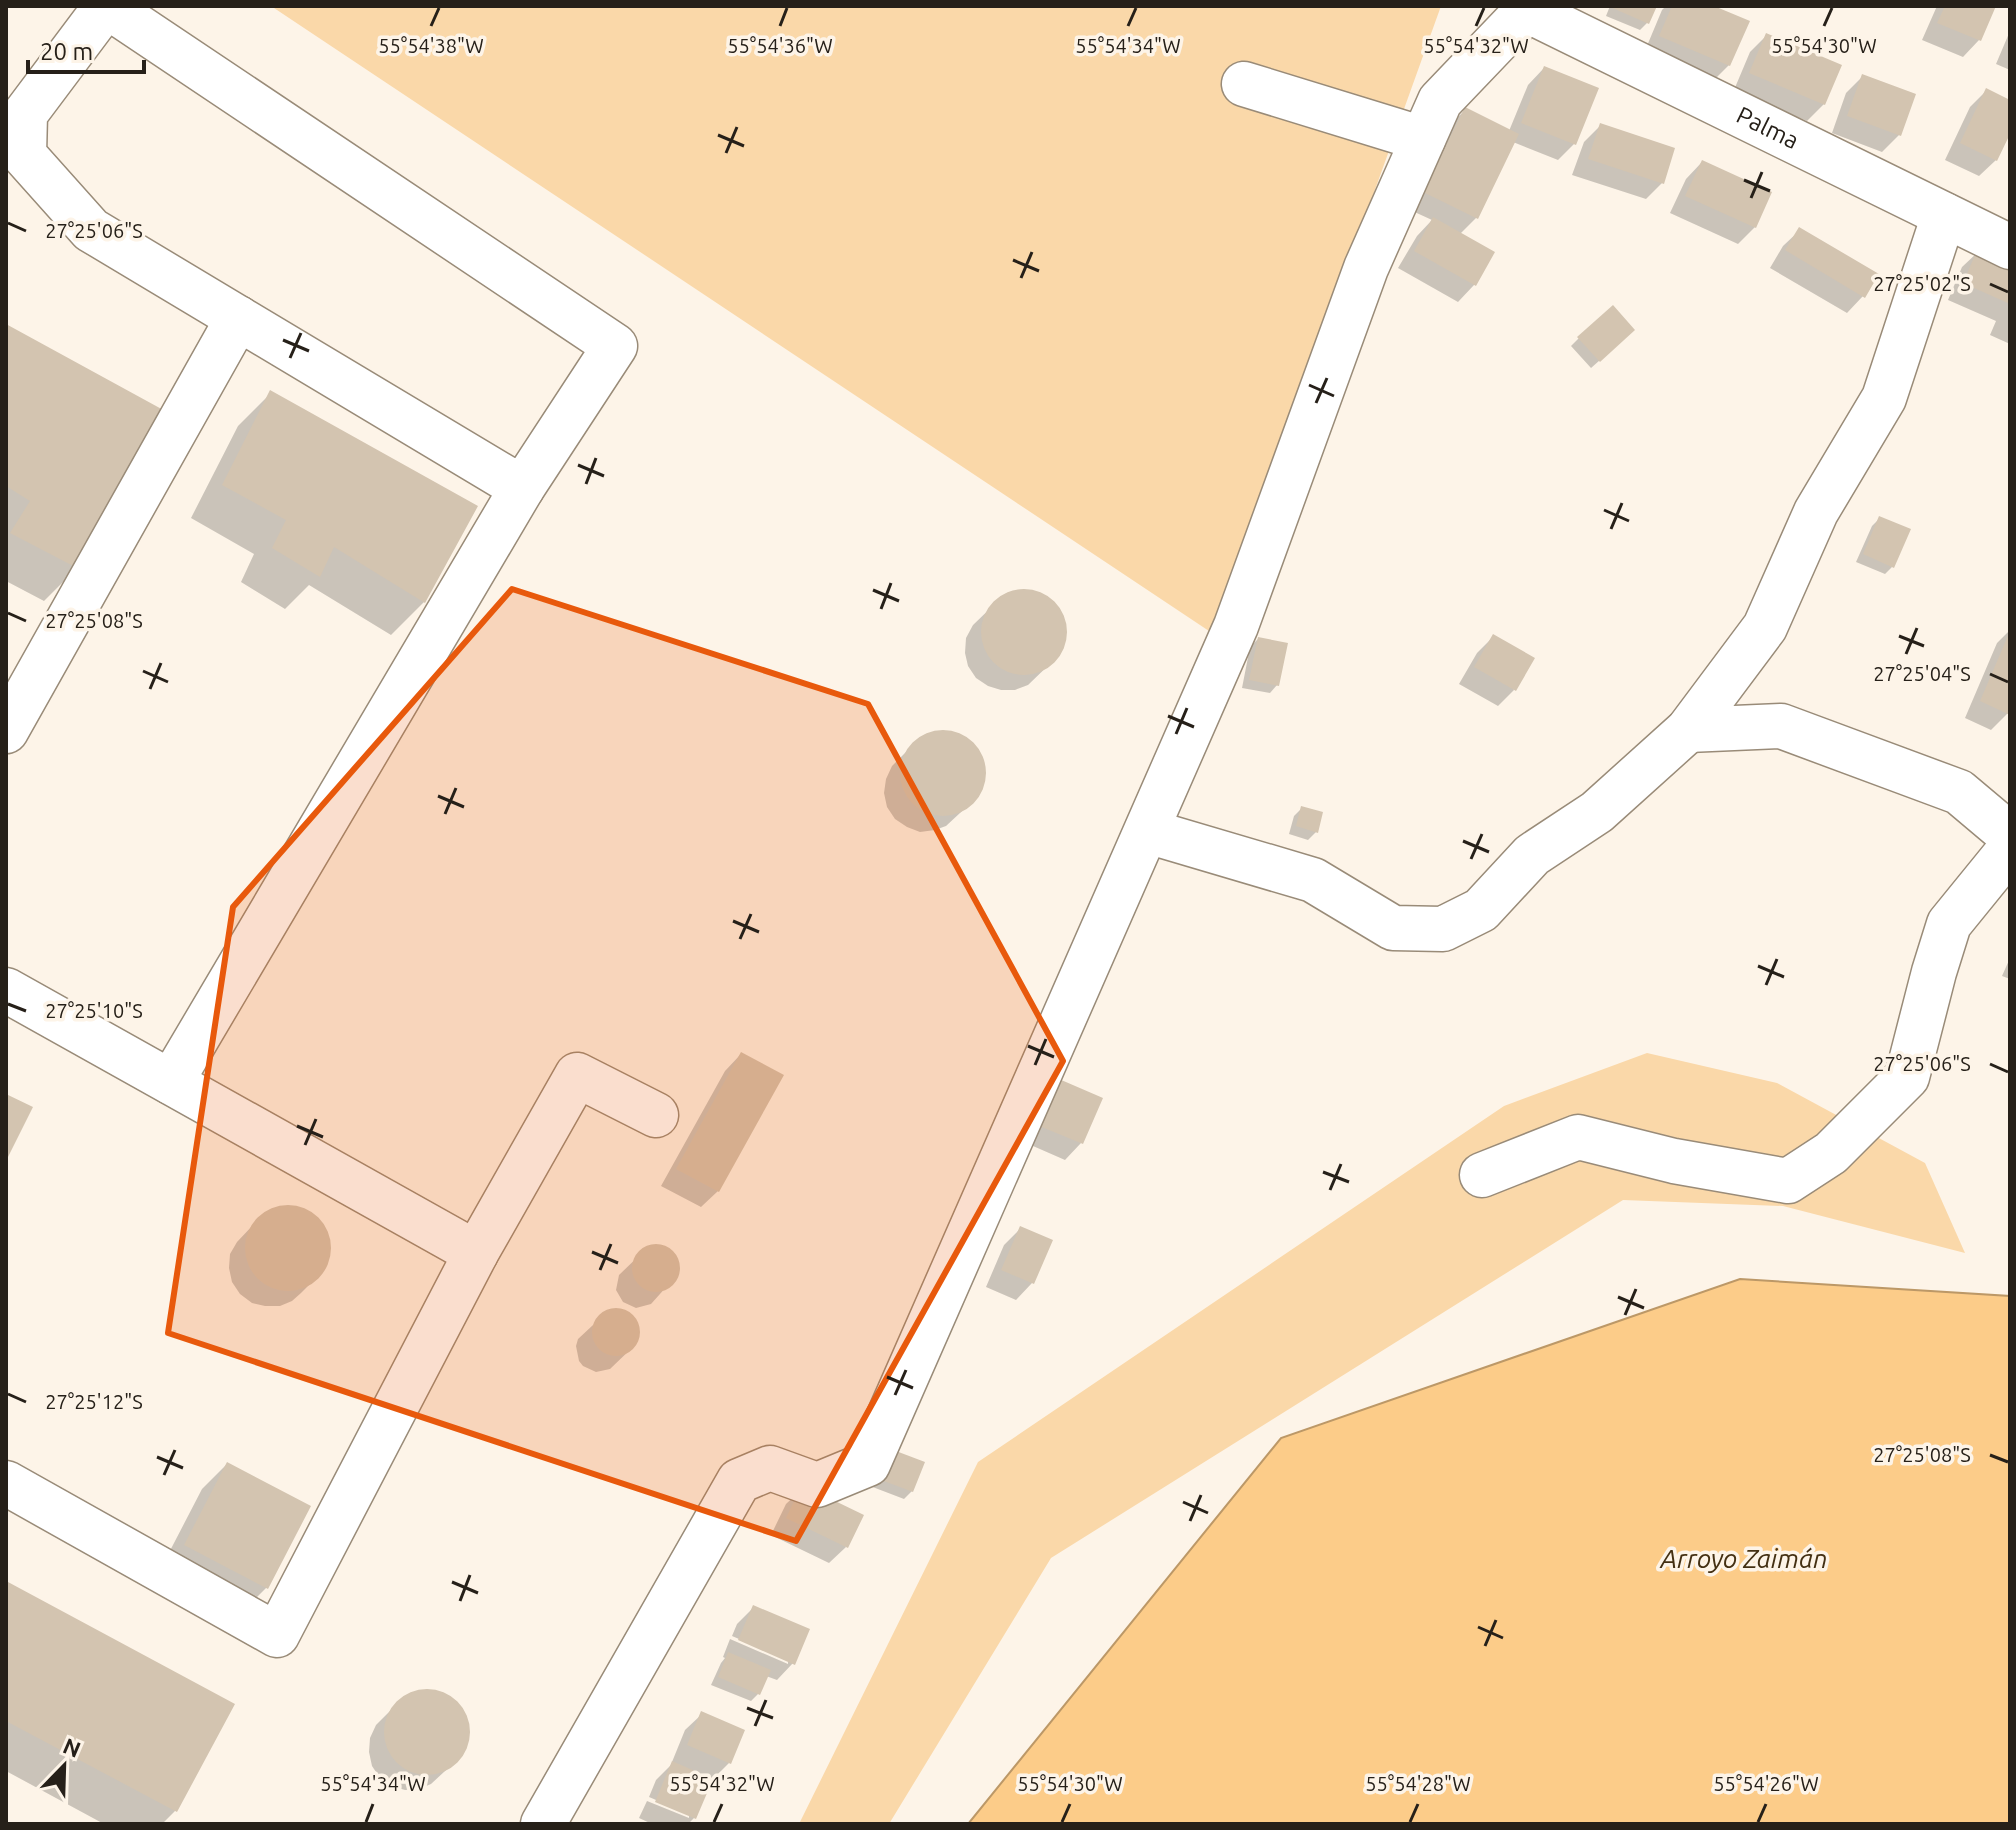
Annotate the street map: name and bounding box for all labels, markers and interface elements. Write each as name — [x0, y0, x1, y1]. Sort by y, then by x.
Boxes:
scale bar — [28, 24, 144, 74]
text: 55°54'38"W — [378, 34, 484, 57]
text: 55°54'36"W — [727, 34, 833, 57]
text: 55°54'34"W — [1075, 34, 1181, 57]
text: 55°54'32"W — [1423, 34, 1529, 57]
text: 55°54'30"W — [1771, 34, 1877, 57]
text: 20 m — [40, 38, 93, 65]
street label: Palma — [1732, 101, 1803, 154]
text: 27°25'06"S — [45, 219, 143, 242]
text: 27°25'02"S — [1873, 272, 1971, 295]
text: 27°25'08"S — [45, 609, 143, 632]
text: 27°25'04"S — [1873, 662, 1971, 685]
text: 27°25'10"S — [45, 999, 143, 1022]
text: 27°25'06"S — [1873, 1052, 1971, 1075]
text: 27°25'12"S — [45, 1390, 143, 1413]
text: 27°25'08"S — [1873, 1443, 1971, 1466]
water label: Arroyo Zaimán — [1658, 1544, 1828, 1573]
north arrow — [24, 1726, 104, 1806]
text: N — [60, 1732, 84, 1762]
text: 55°54'34"W — [320, 1772, 426, 1795]
text: 55°54'32"W — [669, 1772, 775, 1795]
text: 55°54'30"W — [1017, 1772, 1123, 1795]
text: 55°54'28"W — [1365, 1772, 1471, 1795]
text: 55°54'26"W — [1713, 1772, 1819, 1795]

